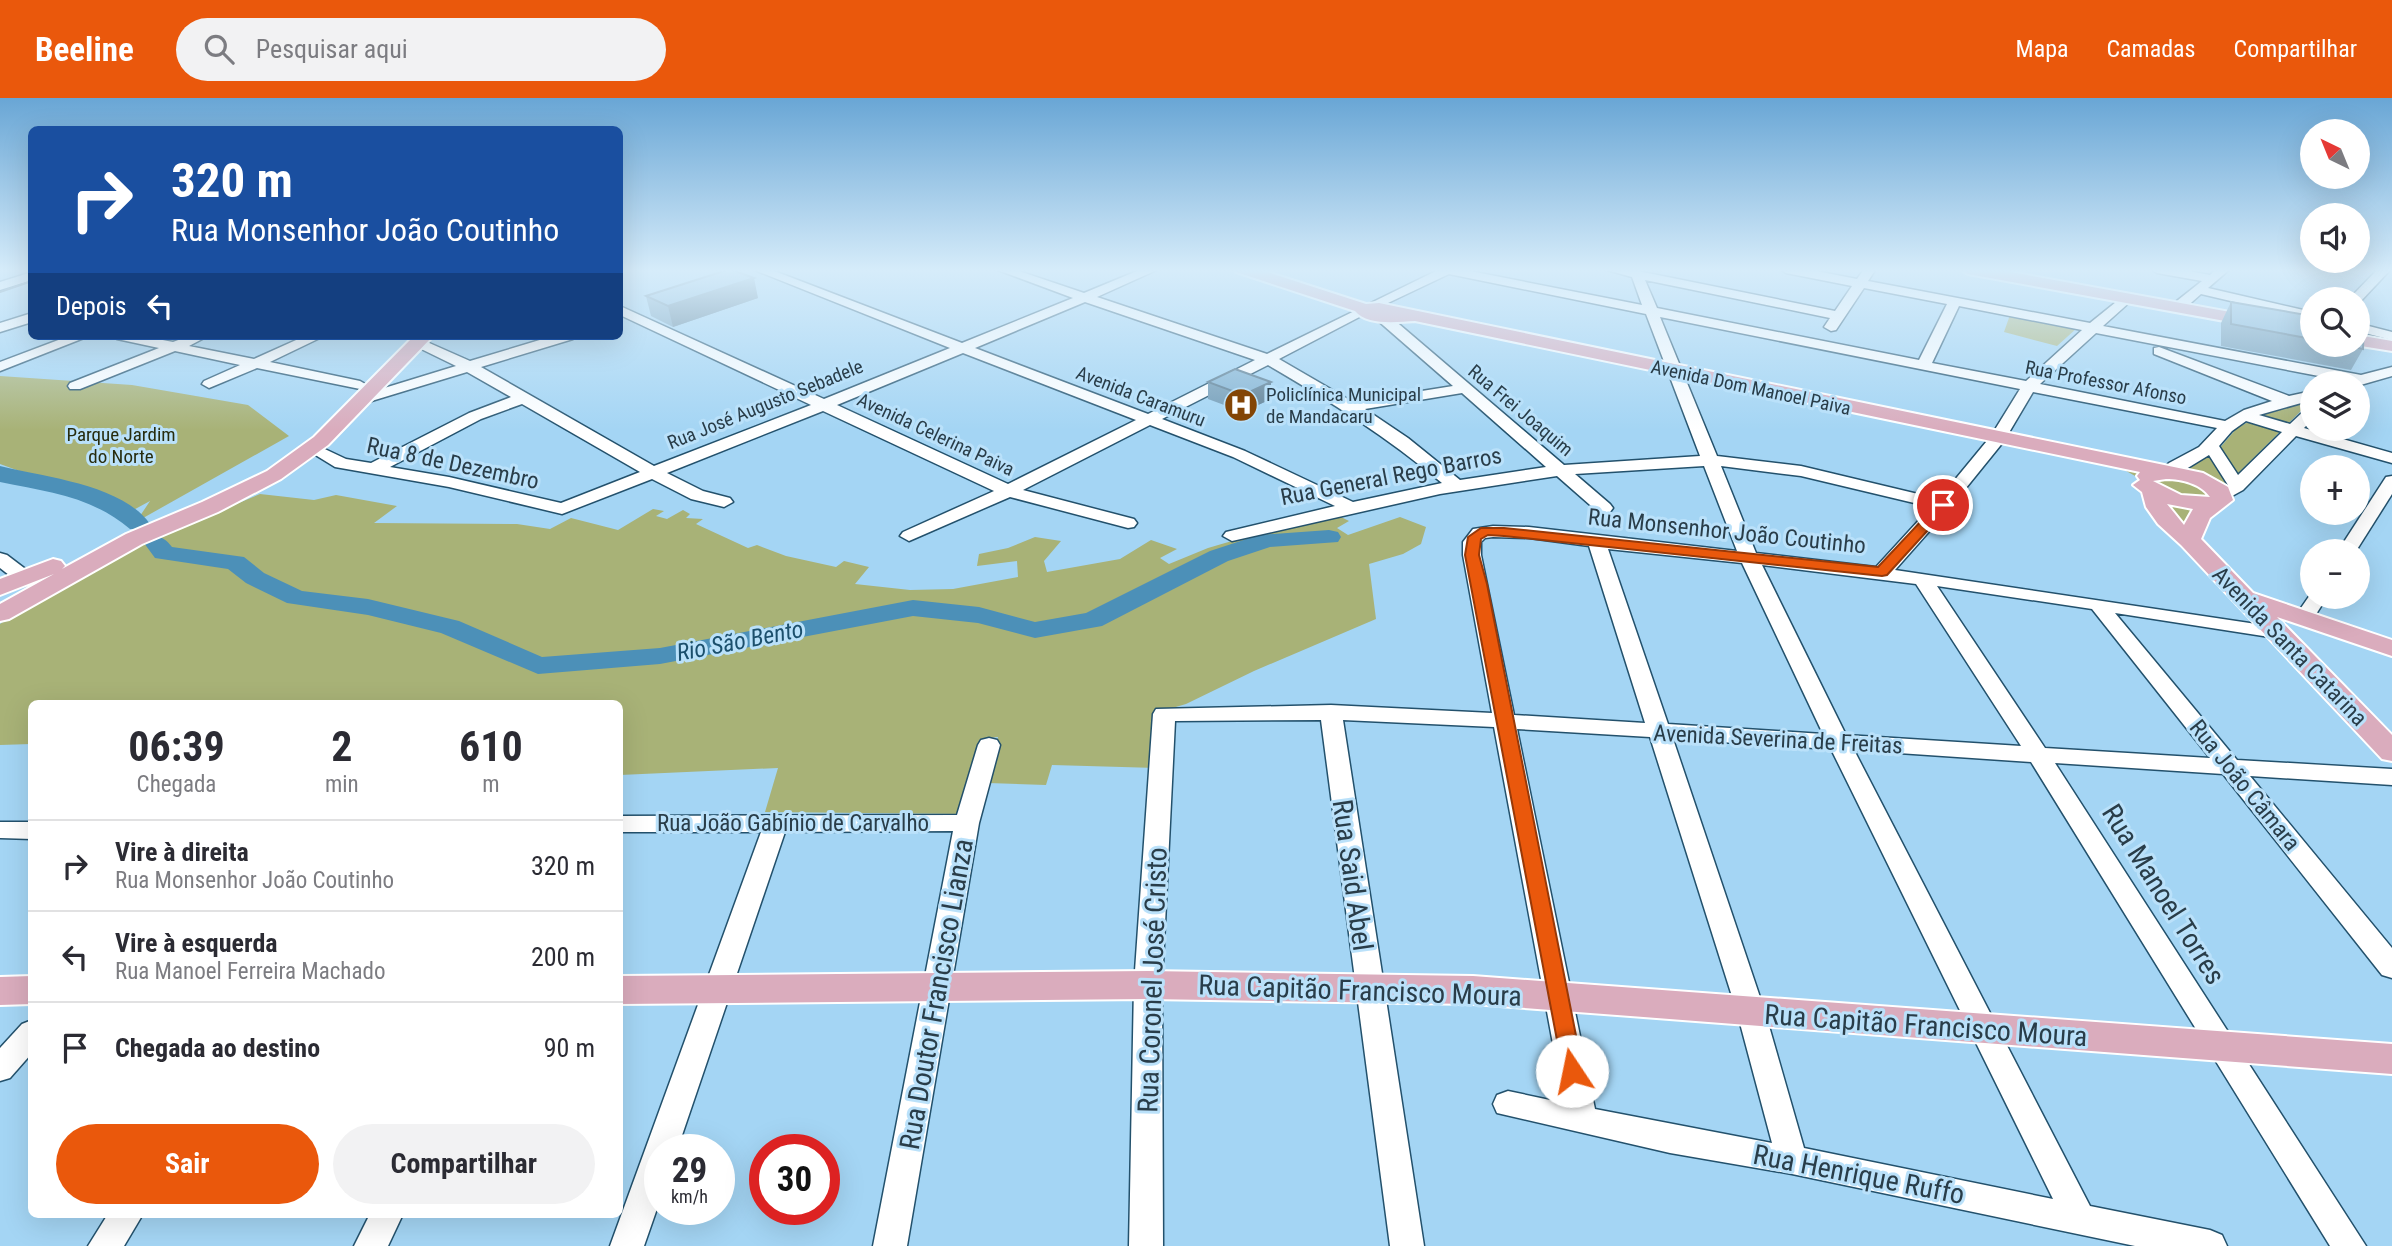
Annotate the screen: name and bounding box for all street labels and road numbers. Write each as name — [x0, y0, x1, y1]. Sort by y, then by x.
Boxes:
street label: Rua José Augusto Sebadele — [664, 355, 866, 454]
street label: Avenida Dom Manoel Paiva — [1649, 355, 1853, 420]
street label: Rua Professor Afonso — [2023, 356, 2189, 409]
street label: Rua Frei Joaquim — [1463, 360, 1578, 461]
street label: Avenida Caramuru — [1073, 361, 1209, 432]
street label: Avenida Celerina Paiva — [854, 388, 1018, 481]
street label: Rua 8 de Dezembro — [364, 432, 541, 495]
street label: Rua General Rego Barros — [1278, 442, 1504, 511]
street label: Rua Monsenhor João Coutinho — [1587, 503, 1867, 560]
street label: Avenida Santa Catarina — [2207, 561, 2373, 732]
street label: Rua João Câmara — [2184, 715, 2305, 856]
street label: Avenida Severina de Freitas — [1653, 719, 1903, 760]
street label: Rua Said Abel — [1326, 797, 1379, 953]
street label: Rua Manoel Torres — [2095, 798, 2232, 990]
street label: Rua João Gabínio de Carvalho — [657, 810, 929, 837]
street label: Rua Doutor Francisco Lianza — [893, 836, 980, 1152]
street label: Rua Coronel José Cristo — [1131, 847, 1174, 1113]
street label: Rua Capitão Francisco Moura — [1198, 968, 1522, 1013]
street label: Rua Capitão Francisco Moura — [1763, 998, 2089, 1053]
street label: Rua Henrique Ruffo — [1750, 1138, 1967, 1211]

